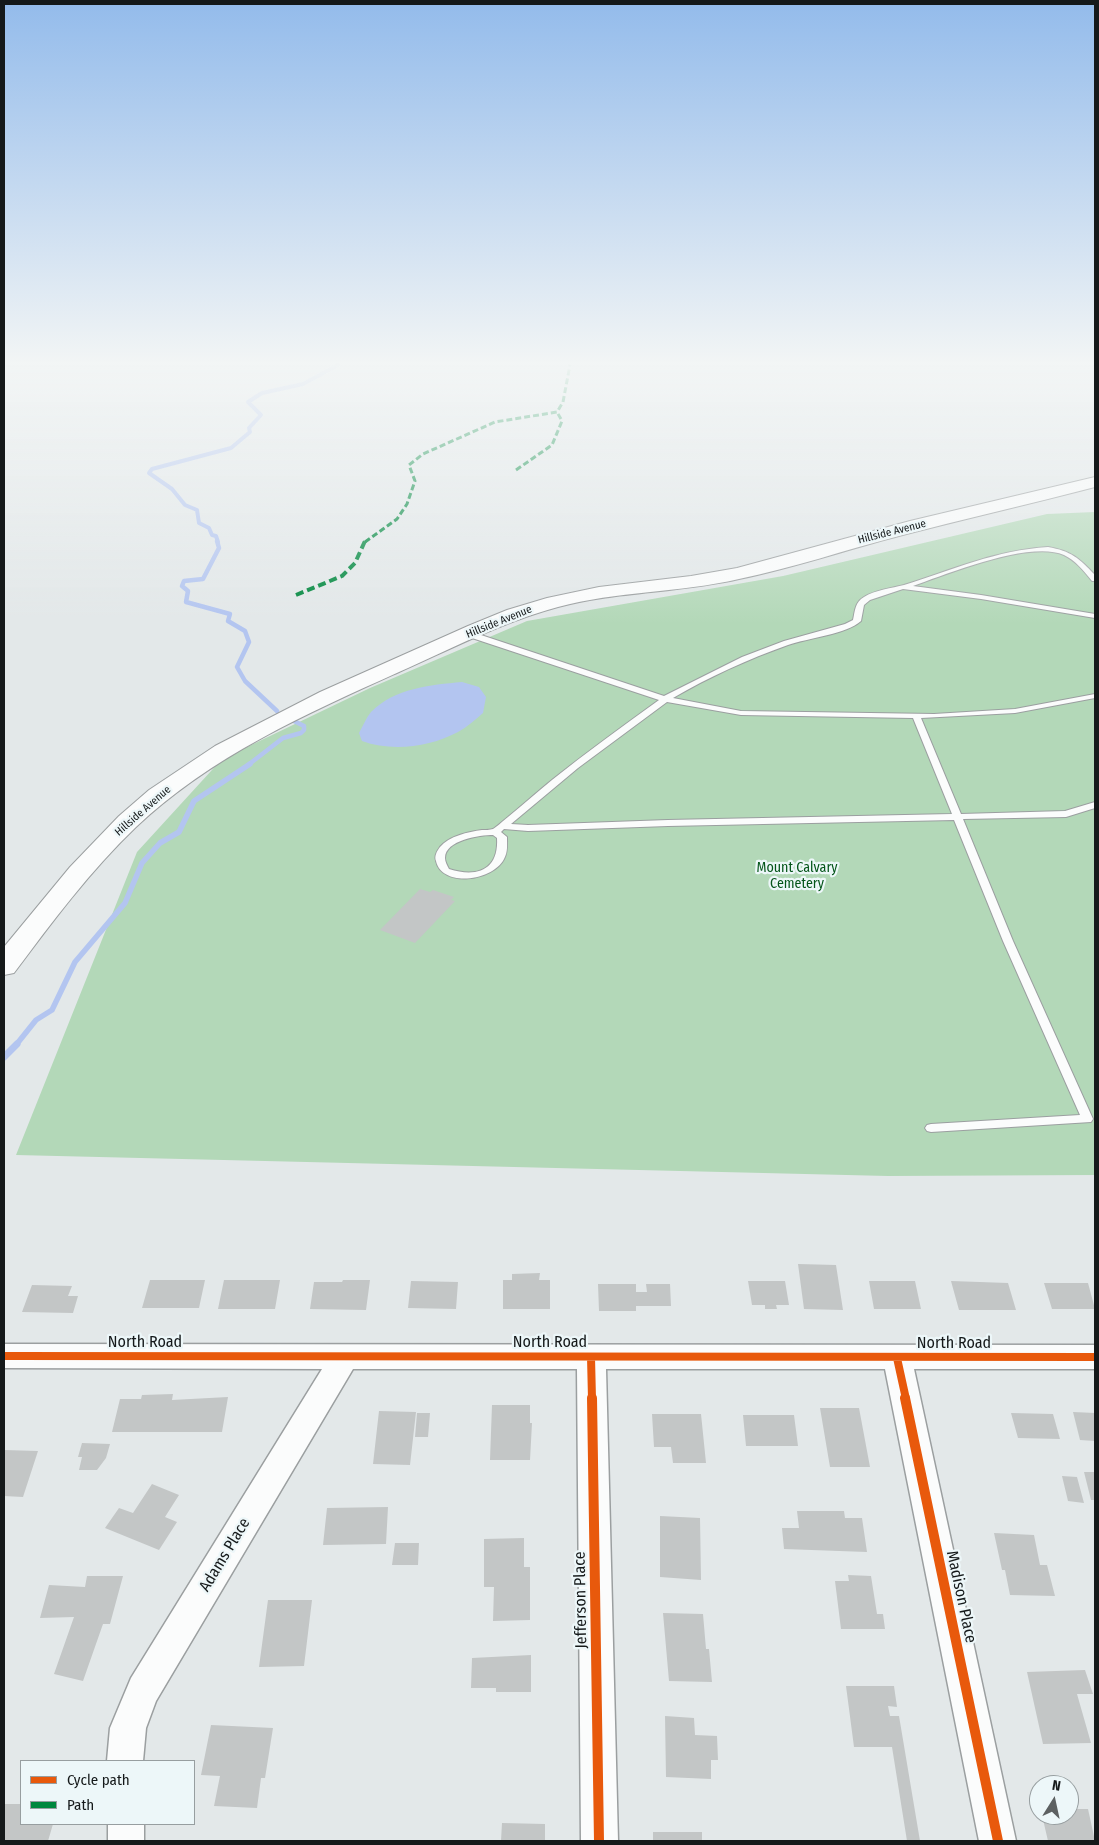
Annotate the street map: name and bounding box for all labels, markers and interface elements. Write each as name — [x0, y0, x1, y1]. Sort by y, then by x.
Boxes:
street label: Hillside Avenue — [857, 517, 927, 547]
street label: Hillside Avenue — [464, 603, 534, 641]
street label: Hillside Avenue — [112, 783, 174, 839]
park label: Mount Calvary Cemetery — [756, 860, 838, 892]
street label: North Road — [108, 1333, 182, 1353]
street label: North Road — [513, 1333, 587, 1353]
street label: North Road — [917, 1334, 991, 1354]
street label: Adams Place — [196, 1515, 254, 1595]
street label: Madison Place — [942, 1549, 980, 1645]
street label: Jefferson Place — [571, 1551, 591, 1649]
legend — [20, 1760, 195, 1825]
text: Cycle path — [67, 1771, 130, 1789]
north arrow — [1029, 1775, 1079, 1825]
text: N — [1051, 1777, 1062, 1795]
text: Path — [67, 1796, 94, 1814]

